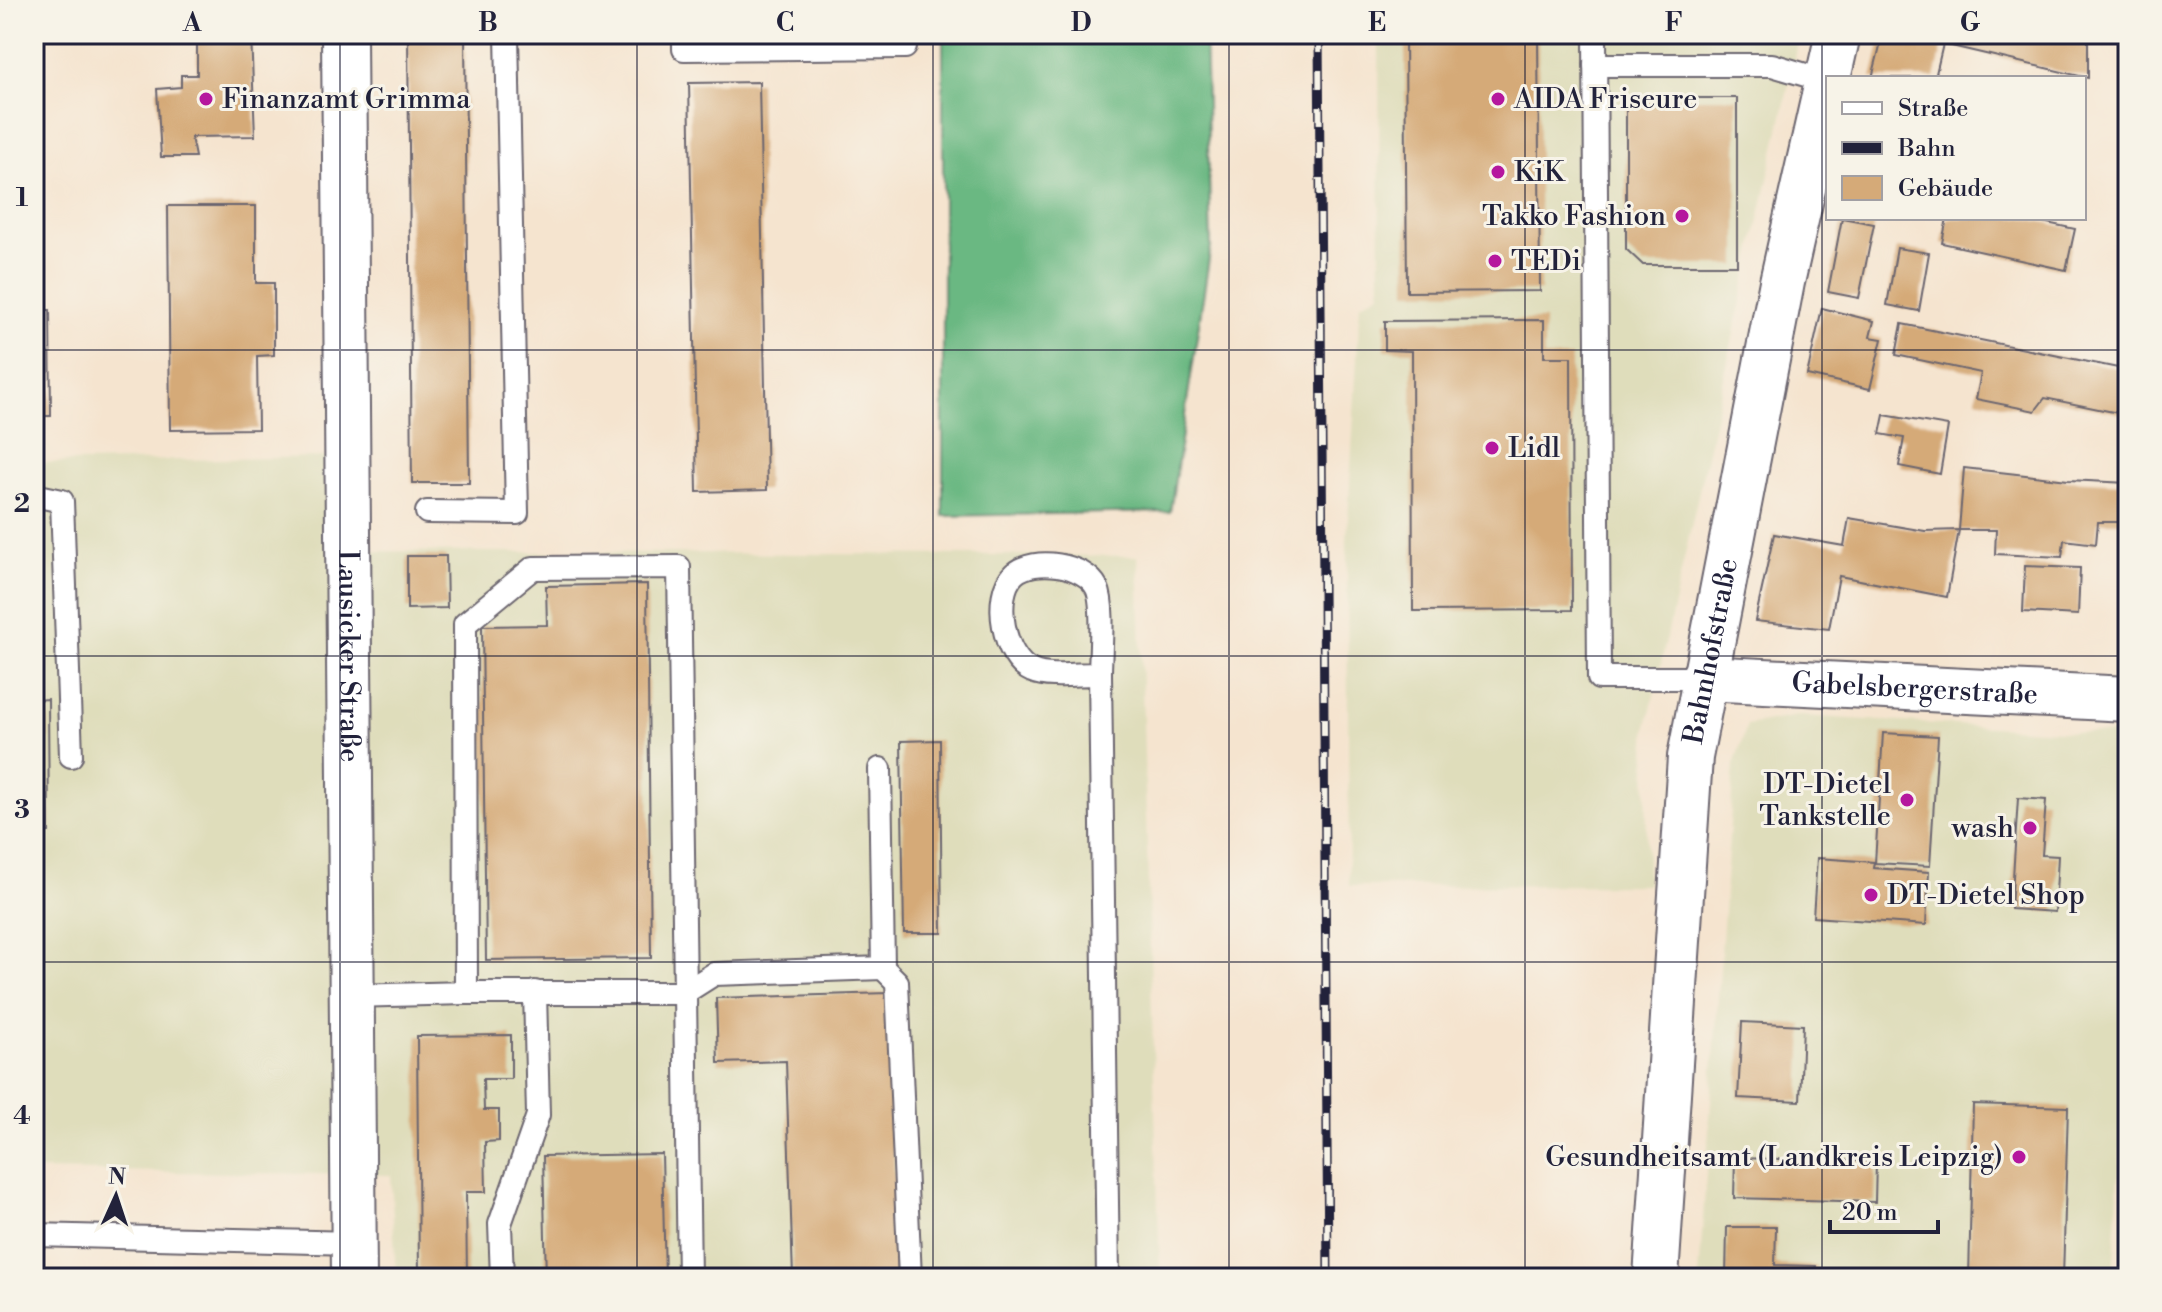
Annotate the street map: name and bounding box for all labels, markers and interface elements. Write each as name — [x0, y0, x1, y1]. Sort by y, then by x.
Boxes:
text: A — [182, 7, 202, 39]
text: B — [478, 7, 498, 39]
text: C — [776, 7, 794, 39]
text: D — [1071, 7, 1091, 39]
text: E — [1368, 7, 1386, 39]
text: F — [1665, 7, 1683, 39]
text: G — [1960, 7, 1981, 39]
legend — [1826, 76, 2086, 220]
place label: Finanzamt Grimma — [222, 82, 471, 117]
place label: AIDA Friseure — [1513, 82, 1697, 117]
marker: Finanzamt Grimma — [197, 90, 215, 108]
marker: AIDA Friseure — [1489, 90, 1507, 108]
text: Straße — [1898, 94, 1968, 124]
text: Bahn — [1897, 134, 1956, 164]
place label: KiK — [1514, 155, 1566, 190]
marker: KiK — [1489, 163, 1507, 181]
text: Gebäude — [1898, 174, 1993, 204]
text: 1 — [16, 182, 29, 214]
place label: Takko Fashion — [1482, 199, 1666, 234]
marker: Takko Fashion — [1673, 207, 1691, 225]
place label: TEDi — [1511, 244, 1581, 279]
marker: TEDi — [1486, 252, 1504, 270]
place label: Lidl — [1508, 431, 1560, 466]
marker: Lidl — [1483, 439, 1501, 457]
text: 2 — [14, 488, 30, 520]
street label: Lausicker Straße — [331, 549, 367, 763]
street label: Bahnhofstraße — [1675, 555, 1746, 748]
street label: Gabelsbergerstraße — [1791, 665, 2039, 712]
place label: DT-Dietel Tankstelle — [1759, 767, 1891, 834]
marker: DT-Dietel Tankstelle — [1898, 791, 1916, 809]
text: 3 — [14, 794, 30, 826]
place label: wash — [1950, 811, 2014, 846]
marker: wash — [2021, 819, 2039, 837]
place label: DT-Dietel Shop — [1887, 878, 2085, 913]
marker: DT-Dietel Shop — [1862, 886, 1880, 904]
text: 4 — [13, 1100, 31, 1132]
place label: Gesundheitsamt (Landkreis Leipzig) — [1545, 1140, 2003, 1175]
marker: Gesundheitsamt (Landkreis Leipzig) — [2010, 1148, 2028, 1166]
north arrow — [76, 1156, 156, 1236]
text: N — [108, 1164, 127, 1191]
scale bar — [1830, 1184, 1938, 1234]
text: 20 m — [1842, 1198, 1898, 1228]

